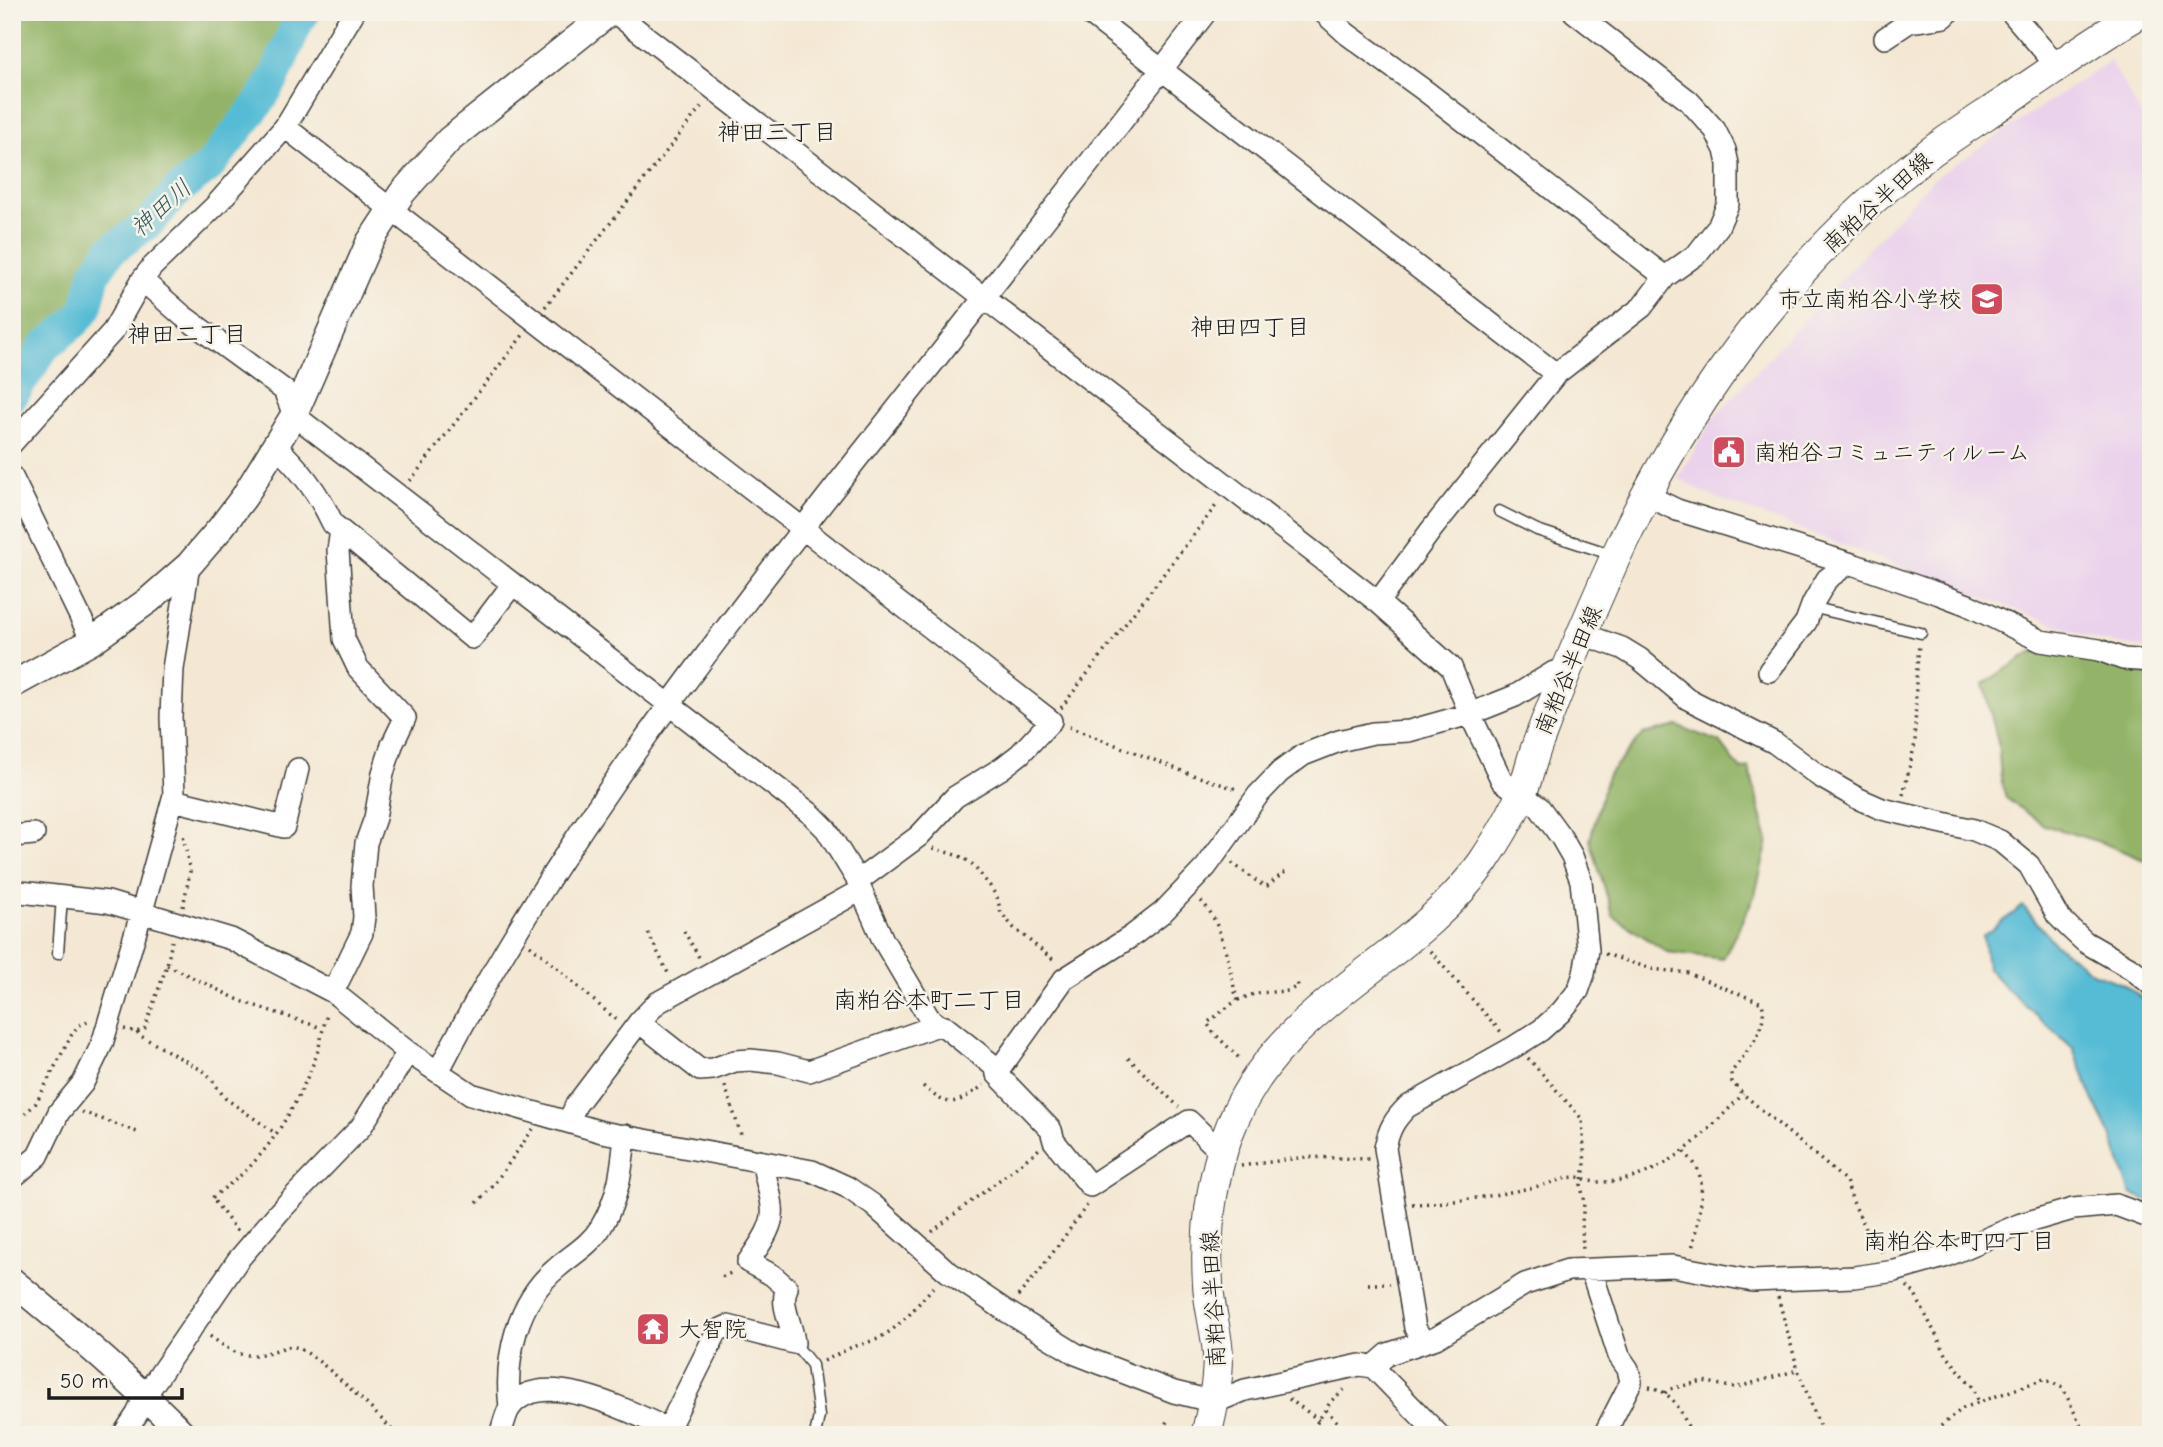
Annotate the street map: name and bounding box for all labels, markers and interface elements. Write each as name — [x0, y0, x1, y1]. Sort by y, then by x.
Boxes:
district label: 神田三丁目 — [717, 118, 837, 146]
street label: 南粕谷半田線 — [1817, 146, 1938, 259]
water label: 神田川 — [125, 174, 197, 242]
school or university icon: 市立南粕谷小学校 — [1968, 280, 2006, 318]
place label: 市立南粕谷小学校 — [1778, 286, 1962, 313]
district label: 神田四丁目 — [1190, 313, 1310, 341]
district label: 神田二丁目 — [127, 320, 247, 348]
public building icon: 南粕谷コミュニティルーム — [1710, 433, 1748, 471]
place label: 南粕谷コミュニティルーム — [1754, 439, 2030, 466]
street label: 南粕谷半田線 — [1529, 601, 1608, 739]
district label: 南粕谷本町二丁目 — [833, 986, 1025, 1014]
district label: 南粕谷本町四丁目 — [1863, 1227, 2055, 1255]
street label: 南粕谷半田線 — [1196, 1229, 1231, 1369]
temple icon: 大智院 — [634, 1310, 672, 1348]
place label: 大智院 — [678, 1316, 747, 1343]
scale bar — [49, 1356, 182, 1400]
text: 50 m — [60, 1369, 109, 1393]

